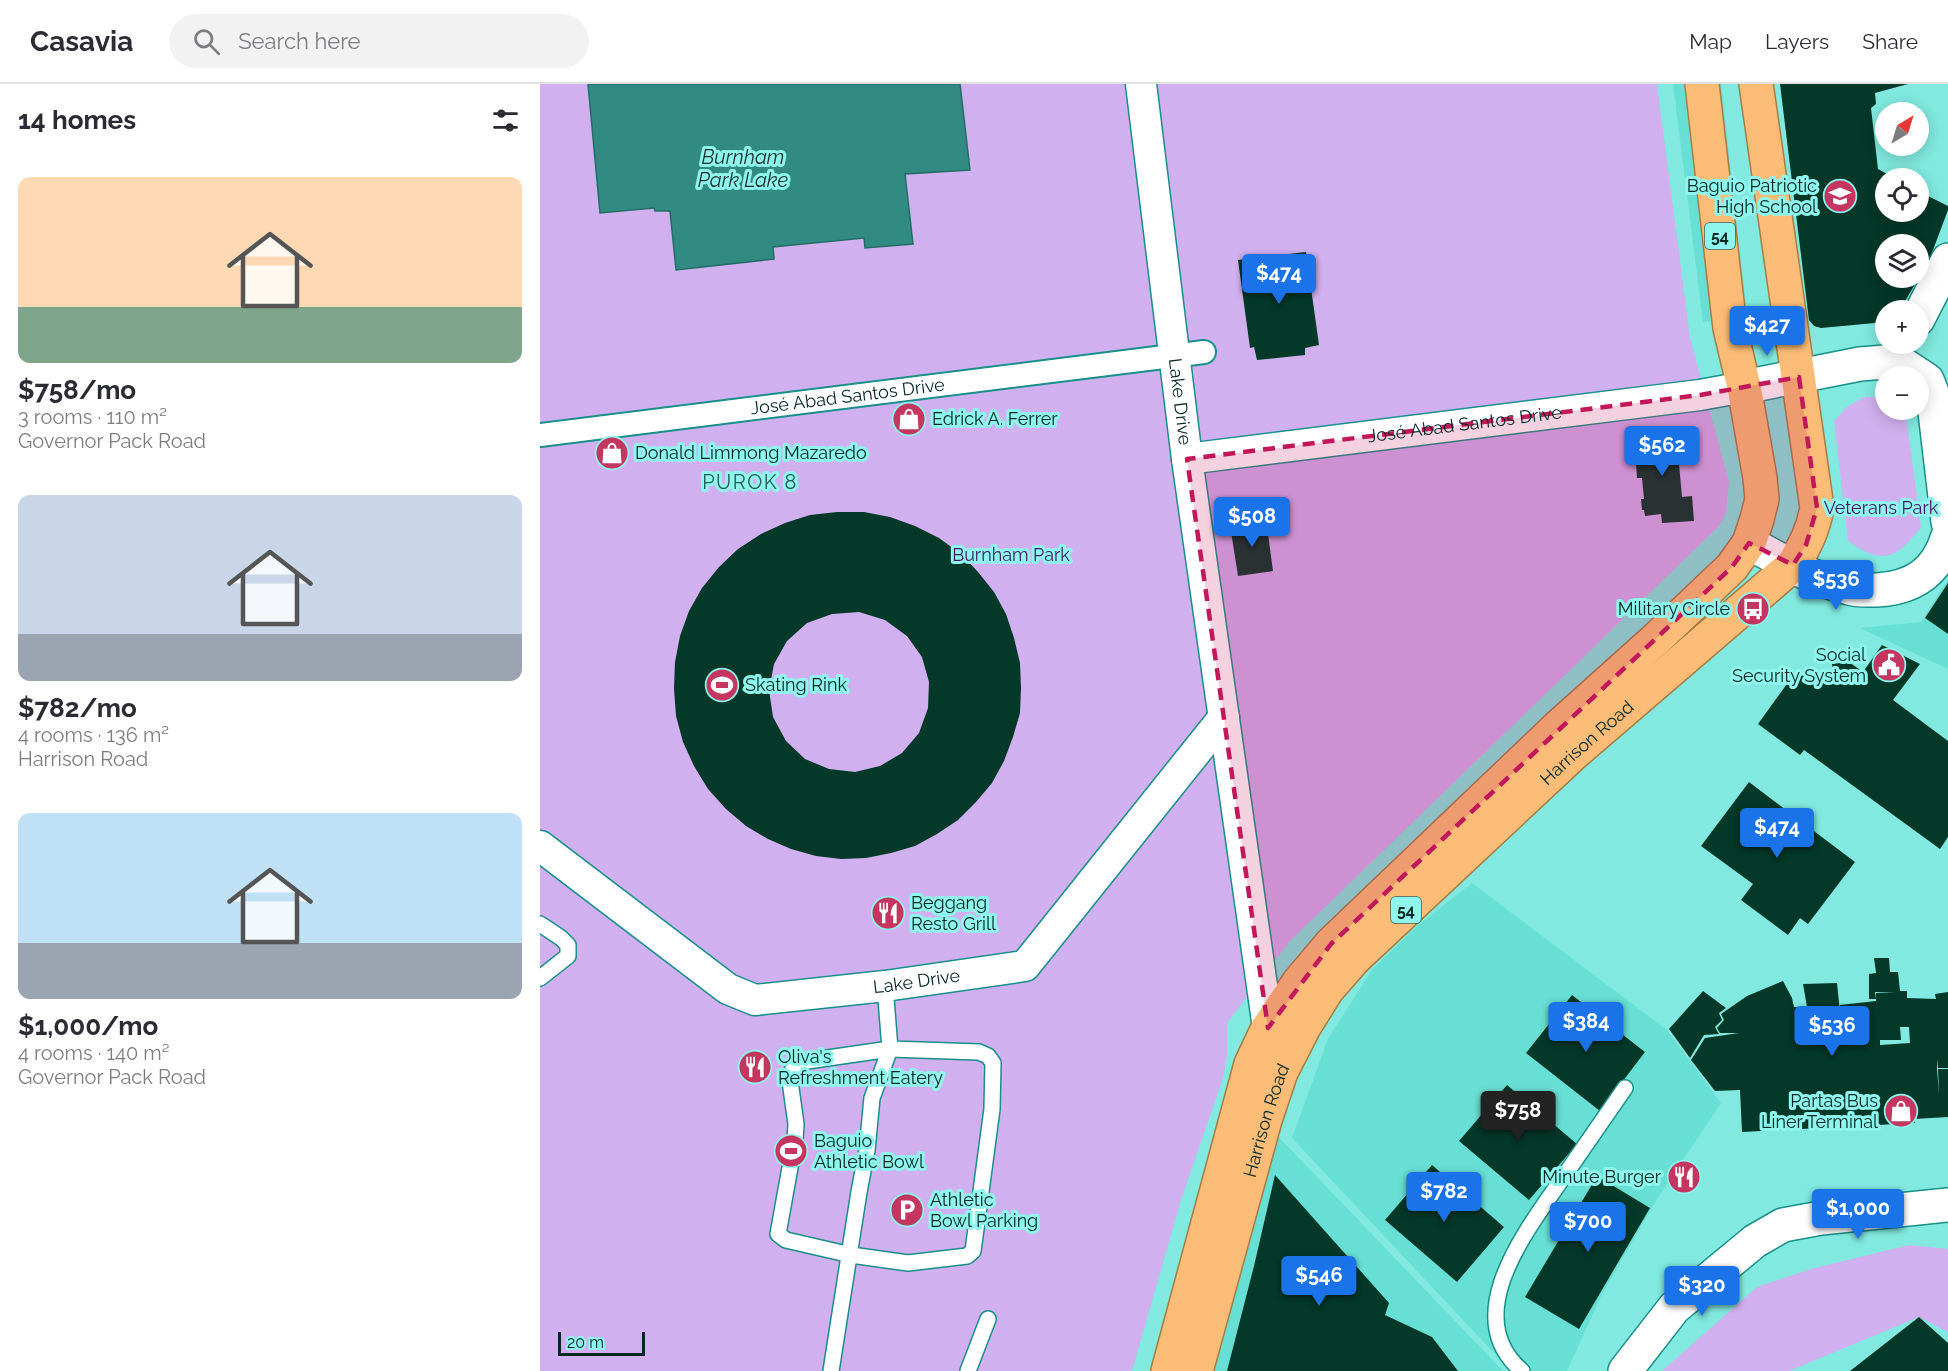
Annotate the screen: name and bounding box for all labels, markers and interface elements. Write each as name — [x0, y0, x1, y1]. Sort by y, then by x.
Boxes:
search box — [169, 14, 589, 68]
text: Casavia — [30, 25, 133, 58]
icon: search — [190, 25, 223, 58]
text: Search here — [238, 28, 360, 54]
text: Map — [1689, 29, 1732, 54]
text: Layers — [1765, 29, 1829, 54]
text: Share — [1862, 29, 1918, 54]
north arrow — [1875, 102, 1929, 156]
map controls — [1875, 102, 1929, 420]
icon: filters — [489, 104, 522, 137]
text: 14 homes — [18, 105, 136, 135]
water label: Burnham Park Lake — [698, 145, 788, 192]
button: locate — [1875, 168, 1929, 222]
place label: Baguio Patriotic High School — [1687, 175, 1817, 217]
school or university icon: Baguio Patriotic High School — [1822, 178, 1858, 214]
icon: home — [216, 216, 324, 324]
road number: 54 — [1705, 223, 1735, 249]
button: layers — [1875, 234, 1929, 288]
pin: $474 — [1243, 254, 1315, 305]
text: $474 — [1256, 261, 1302, 285]
button: + — [1875, 300, 1929, 354]
pin: $427 — [1731, 306, 1803, 357]
text: $427 — [1744, 313, 1790, 337]
street label: Lake Drive — [1165, 357, 1196, 447]
button: − — [1875, 366, 1929, 420]
street label: José Abad Santos Drive — [749, 373, 946, 419]
text: $758/mo — [18, 375, 136, 405]
shop icon: Edrick A. Ferrer — [891, 401, 927, 437]
street label: José Abad Santos Drive — [1366, 401, 1564, 446]
text: 3 rooms · 110 m² — [18, 405, 167, 429]
place label: Edrick A. Ferrer — [932, 408, 1058, 429]
pin: $562 — [1626, 426, 1698, 477]
text: Governor Pack Road — [18, 429, 206, 453]
text: $562 — [1638, 433, 1686, 457]
shop icon: Donald Limmong Mazaredo — [594, 435, 630, 471]
place label: Donald Limmong Mazaredo — [635, 442, 867, 463]
district label: PUROK 8 — [702, 470, 798, 494]
pin: $508 — [1216, 497, 1288, 548]
park label: Veterans Park — [1824, 497, 1939, 518]
text: $508 — [1228, 504, 1276, 528]
icon: home — [216, 534, 324, 642]
park label: Burnham Park — [952, 544, 1070, 565]
pin: $536 — [1800, 560, 1872, 611]
text: $536 — [1812, 567, 1860, 591]
bus stop icon: Military Circle — [1735, 591, 1771, 627]
place label: Military Circle — [1618, 598, 1730, 619]
place label: Social Security System — [1732, 644, 1866, 686]
public building icon: Social Security System — [1871, 647, 1907, 683]
sports icon: Skating Rink — [704, 667, 740, 703]
place label: Skating Rink — [745, 674, 847, 695]
text: $782/mo — [18, 693, 137, 723]
street label: Harrison Road — [1536, 696, 1638, 789]
text: 4 rooms · 136 m² — [18, 723, 169, 747]
text: Harrison Road — [18, 747, 148, 771]
pin: $474 — [1741, 808, 1813, 859]
text: $474 — [1754, 815, 1800, 839]
icon: home — [216, 852, 324, 960]
place label: Beggang Resto Grill — [911, 892, 996, 934]
restaurant icon: Beggang Resto Grill — [870, 895, 906, 931]
road number: 54 — [1391, 897, 1421, 923]
street label: Lake Drive — [872, 964, 962, 997]
pin: $384 — [1550, 1002, 1622, 1053]
pin: $536 — [1796, 1006, 1868, 1057]
text: $384 — [1562, 1009, 1610, 1033]
text: $1,000/mo — [18, 1011, 158, 1041]
text: $536 — [1808, 1013, 1856, 1037]
text: 4 rooms · 140 m² — [18, 1041, 170, 1065]
place label: Oliva's Refreshment Eatery — [778, 1046, 943, 1088]
restaurant icon: Oliva's Refreshment Eatery — [737, 1049, 773, 1085]
street label: Harrison Road — [1239, 1060, 1293, 1180]
text: Governor Pack Road — [18, 1065, 206, 1089]
place label: Partas Bus Liner Terminal — [1761, 1090, 1878, 1132]
pin: $758 — [1482, 1091, 1554, 1142]
shop icon: Partas Bus Liner Terminal — [1883, 1093, 1919, 1129]
text: $758 — [1495, 1098, 1541, 1122]
place label: Baguio Athletic Bowl — [814, 1130, 924, 1172]
sports icon: Baguio Athletic Bowl — [773, 1133, 809, 1169]
restaurant icon: Minute Burger — [1666, 1159, 1702, 1195]
place label: Minute Burger — [1542, 1166, 1662, 1187]
pin: $782 — [1408, 1172, 1480, 1223]
text: $782 — [1420, 1179, 1468, 1203]
place label: Athletic Bowl Parking — [930, 1189, 1038, 1231]
pin: $1,000 — [1809, 1189, 1907, 1240]
parking icon: Athletic Bowl Parking — [889, 1192, 925, 1228]
text: $1,000 — [1826, 1196, 1890, 1220]
pin: $700 — [1552, 1202, 1624, 1253]
text: $700 — [1564, 1209, 1612, 1233]
pin: $546 — [1283, 1256, 1355, 1307]
text: $546 — [1295, 1263, 1343, 1287]
pin: $320 — [1666, 1266, 1738, 1317]
text: $320 — [1678, 1273, 1726, 1297]
scale bar — [558, 1329, 645, 1356]
text: 20 m — [567, 1333, 604, 1352]

